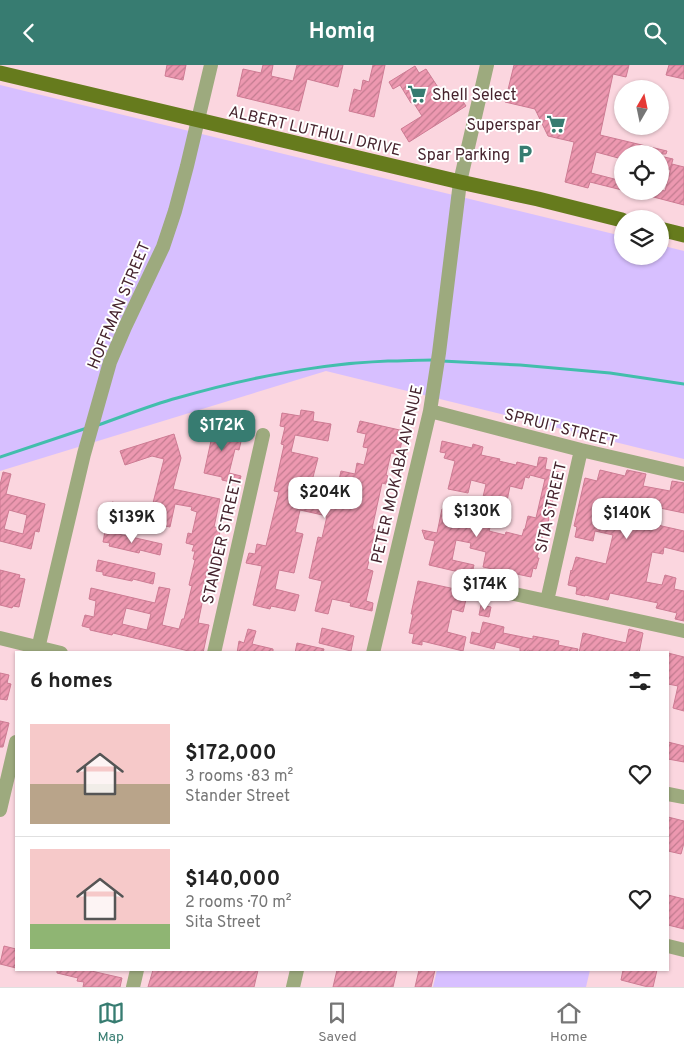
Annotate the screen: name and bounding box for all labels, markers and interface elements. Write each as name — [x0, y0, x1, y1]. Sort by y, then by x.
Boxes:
icon: back — [15, 19, 43, 47]
text: Homiq — [309, 19, 375, 46]
icon: search — [641, 19, 669, 47]
north arrow — [614, 80, 669, 135]
map controls — [614, 80, 669, 265]
supermarket icon: Shell Select — [406, 83, 428, 105]
place label: Shell Select — [432, 86, 516, 106]
street label: ALBERT LUTHULI DRIVE — [226, 102, 403, 162]
supermarket icon: Superspar — [545, 113, 567, 135]
place label: Superspar — [467, 116, 541, 136]
parking icon: Spar Parking — [514, 143, 536, 165]
button: locate — [614, 145, 669, 200]
place label: Spar Parking — [417, 146, 510, 166]
button: layers — [614, 210, 669, 265]
street label: HOFFMAN STREET — [84, 239, 156, 372]
street label: PETER MOKABA AVENUE — [368, 383, 428, 566]
street label: SPRUIT STREET — [502, 405, 619, 453]
pin: $172K — [187, 409, 257, 452]
text: $172K — [199, 416, 245, 436]
street label: SITA STREET — [532, 460, 572, 555]
street label: STANDER STREET — [198, 474, 247, 606]
pin: $204K — [290, 477, 360, 519]
text: $204K — [299, 483, 351, 503]
pin: $130K — [442, 495, 512, 538]
pin: $140K — [592, 497, 662, 540]
pin: $139K — [97, 501, 167, 544]
text: $130K — [453, 502, 501, 522]
text: $140K — [603, 504, 651, 524]
text: $139K — [109, 508, 155, 528]
pin: $174K — [450, 569, 520, 611]
text: $174K — [463, 575, 507, 595]
icon: filters — [626, 667, 654, 695]
text: 6 homes — [30, 668, 113, 695]
text: $172,000 — [185, 740, 277, 767]
icon: home — [70, 744, 130, 804]
icon: heart — [626, 760, 654, 788]
text: 3 rooms · 83 m² — [185, 767, 293, 787]
text: Stander Street — [185, 787, 290, 807]
text: $140,000 — [185, 866, 280, 893]
icon: home — [70, 869, 130, 929]
icon: heart — [626, 885, 654, 913]
text: 2 rooms · 70 m² — [185, 893, 292, 913]
text: Sita Street — [185, 913, 261, 933]
tab: Map — [97, 999, 125, 1046]
tab: Saved — [318, 999, 357, 1046]
tab: Home — [550, 999, 587, 1046]

